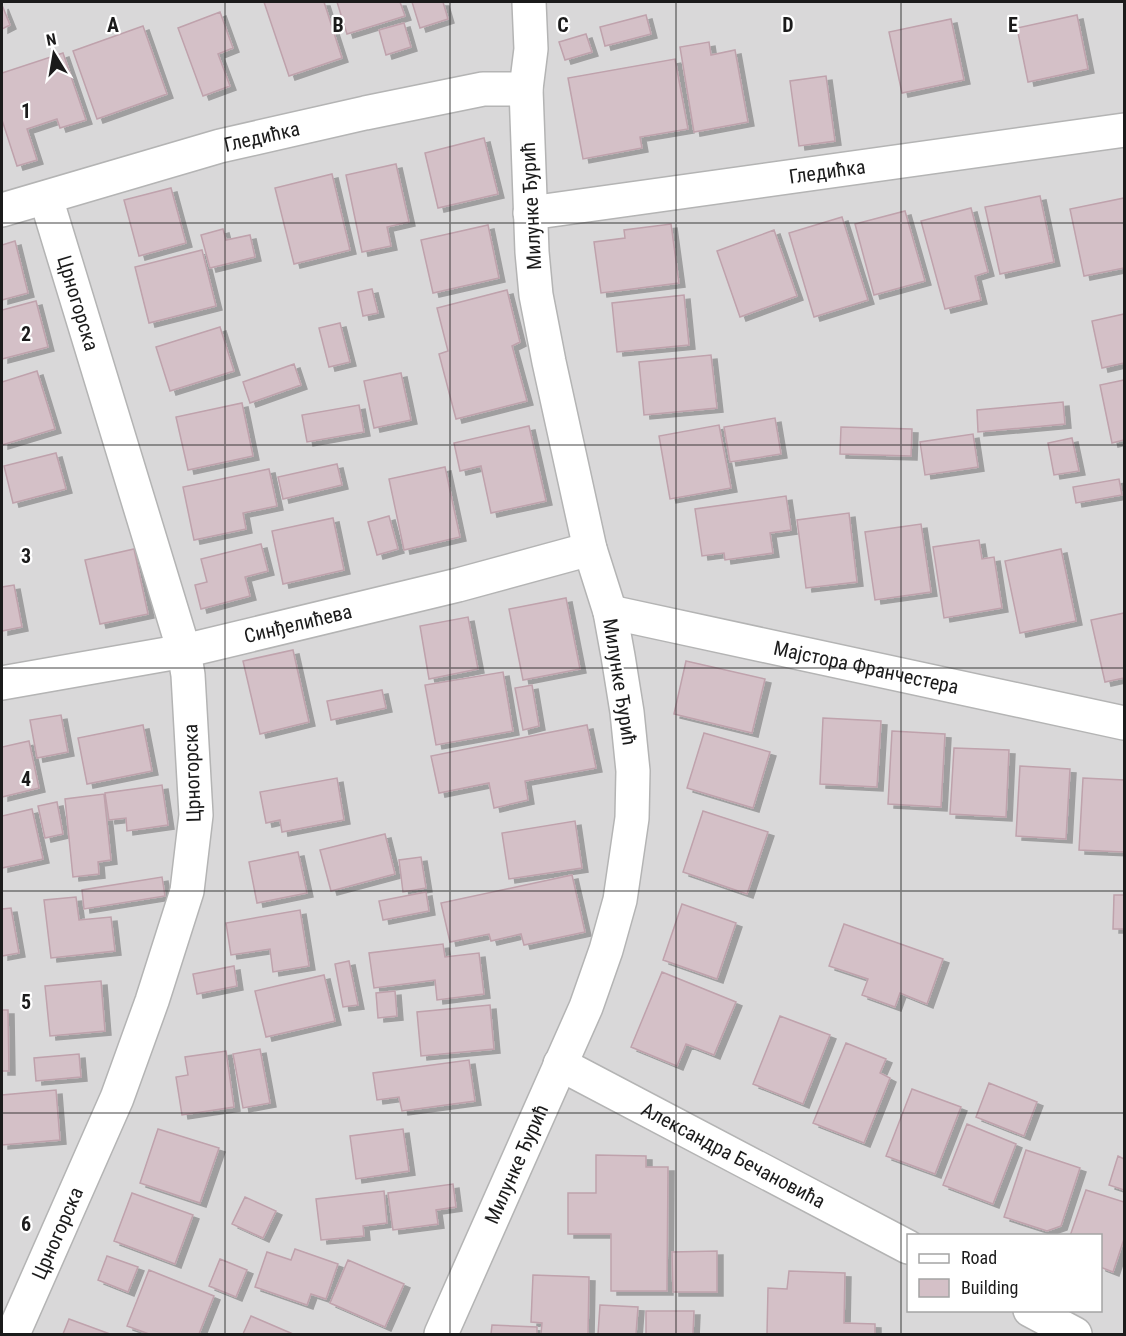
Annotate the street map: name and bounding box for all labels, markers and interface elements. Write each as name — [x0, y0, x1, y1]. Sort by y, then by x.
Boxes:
text: A — [107, 13, 119, 37]
text: B — [332, 13, 344, 37]
text: C — [557, 13, 569, 37]
text: D — [782, 13, 794, 37]
text: E — [1008, 13, 1018, 37]
north arrow — [24, 24, 84, 84]
text: N — [45, 30, 58, 50]
text: 1 — [21, 99, 31, 123]
street label: Гледићка — [221, 116, 302, 157]
street label: Милунке Ђурић — [516, 141, 546, 271]
street label: Гледићка — [787, 154, 867, 189]
street label: Црногорска — [52, 252, 104, 354]
text: 2 — [21, 322, 31, 346]
text: 3 — [21, 544, 31, 568]
street label: Синђелићева — [242, 599, 354, 648]
street label: Милунке Ђурић — [598, 617, 642, 747]
street label: Мајстора Франчестера — [771, 636, 961, 699]
street label: Црногорска — [178, 723, 206, 823]
text: 4 — [21, 767, 31, 791]
text: 5 — [21, 990, 31, 1014]
street label: Александра Бечановића — [638, 1097, 829, 1213]
street label: Милунке Ђурић — [479, 1100, 553, 1227]
street label: Црногорска — [27, 1183, 88, 1283]
text: 6 — [21, 1212, 31, 1236]
legend — [907, 1234, 1102, 1312]
text: Road — [961, 1247, 997, 1268]
text: Building — [961, 1277, 1018, 1298]

